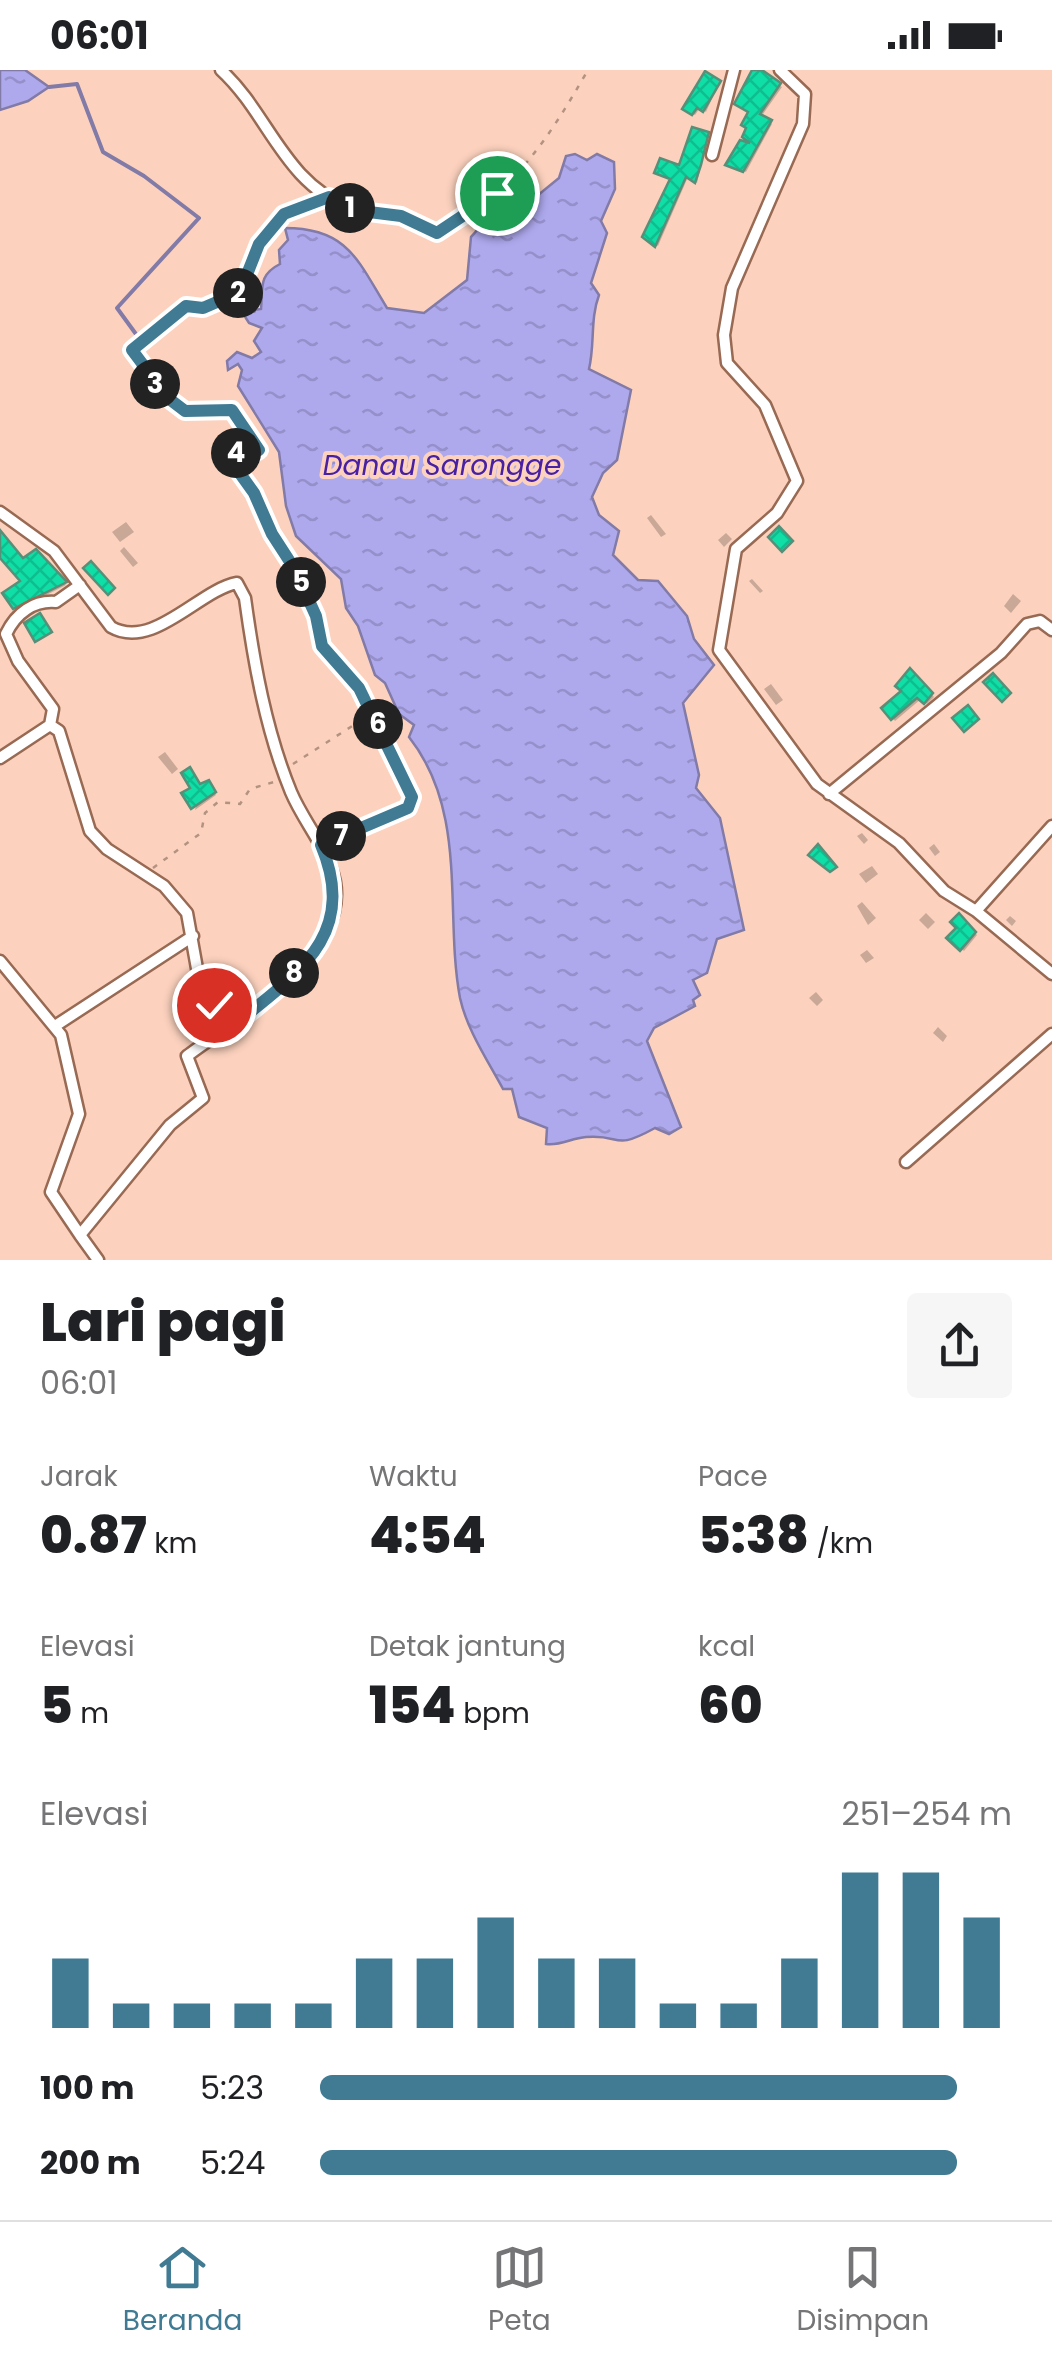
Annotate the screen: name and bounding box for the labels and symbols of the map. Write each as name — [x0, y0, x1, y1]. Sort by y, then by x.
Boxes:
pin — [455, 151, 540, 236]
pin: 1 — [325, 183, 375, 233]
pin: 2 — [213, 268, 263, 318]
pin: 3 — [130, 359, 180, 409]
pin: 4 — [211, 428, 261, 478]
water label: Danau Sarongge — [323, 446, 561, 485]
pin: 5 — [276, 557, 326, 607]
pin: 6 — [353, 699, 403, 749]
pin: 7 — [316, 811, 366, 861]
pin: 8 — [269, 948, 319, 998]
pin — [172, 963, 257, 1048]

